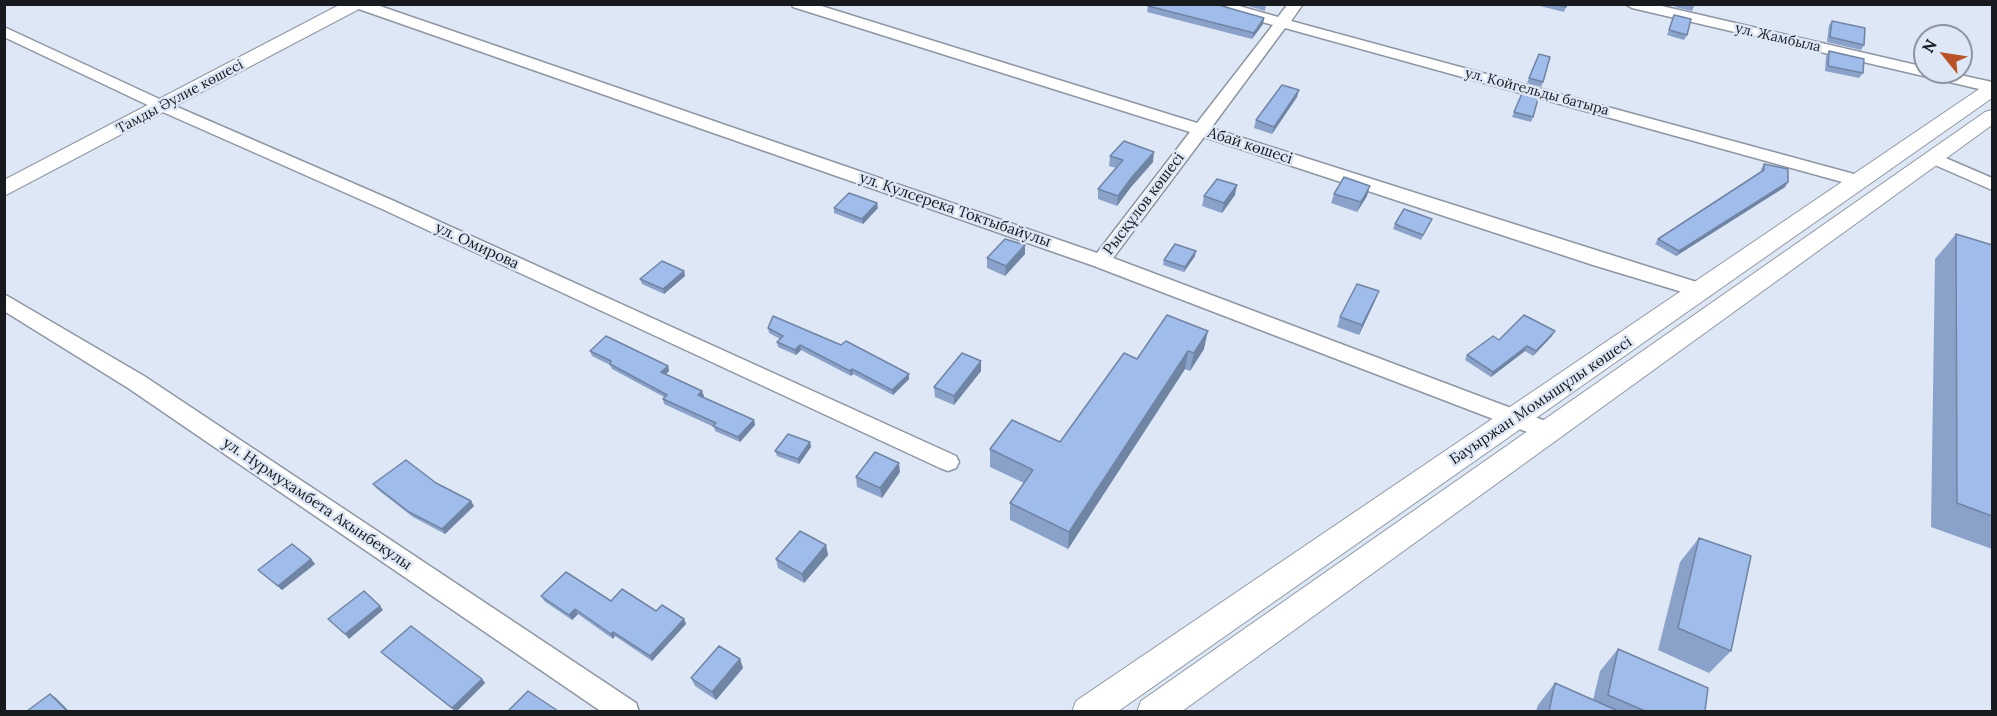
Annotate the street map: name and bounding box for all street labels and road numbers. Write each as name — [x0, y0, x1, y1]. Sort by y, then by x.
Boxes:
street label: ул. Жамбыла — [1734, 20, 1822, 56]
street label: Тамды Әулие көшесі — [114, 56, 246, 138]
street label: ул. Койгельды батыра — [1463, 65, 1611, 119]
street label: Абай көшесі — [1205, 124, 1295, 168]
street label: Рысқұлов көшесі — [1100, 149, 1188, 259]
street label: ул. Кулсерека Токтыбайулы — [857, 169, 1053, 251]
street label: ул. Омирова — [432, 219, 522, 273]
street label: Бауыржан Момышұлы көшесі — [1447, 333, 1635, 469]
street label: ул. Нурмухамбета Акынбекулы — [219, 434, 415, 574]

